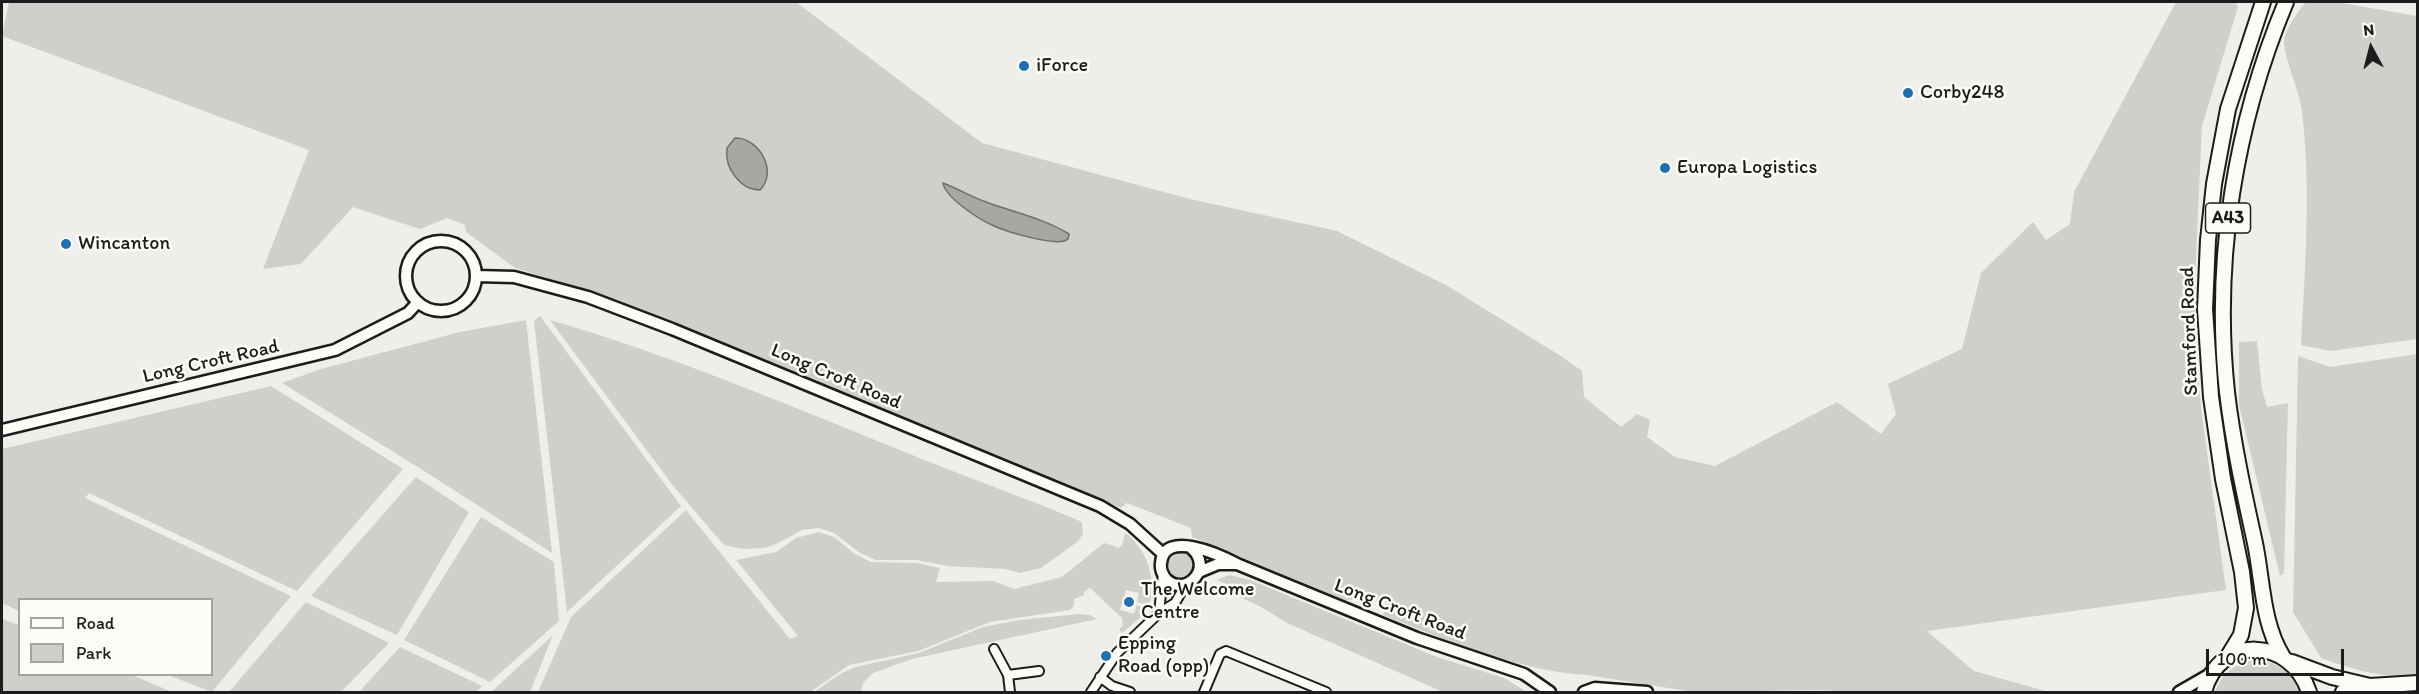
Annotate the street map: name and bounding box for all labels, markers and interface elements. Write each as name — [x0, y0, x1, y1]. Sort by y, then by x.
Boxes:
north arrow — [2341, 18, 2401, 78]
text: N — [2362, 20, 2375, 40]
place label: iForce — [1036, 54, 1088, 78]
marker: iForce — [1017, 59, 1031, 73]
place label: Corby248 — [1920, 81, 2004, 105]
marker: Corby248 — [1901, 86, 1915, 100]
place label: Europa Logistics — [1677, 156, 1817, 180]
marker: Europa Logistics — [1658, 161, 1672, 175]
road number: A43 — [2206, 203, 2250, 233]
place label: Wincanton — [78, 232, 170, 256]
marker: Wincanton — [59, 237, 73, 251]
street label: Stamford Road — [2176, 266, 2204, 396]
street label: Long Croft Road — [140, 335, 282, 389]
street label: Long Croft Road — [767, 339, 905, 415]
street label: Long Croft Road — [1331, 574, 1469, 646]
place label: The Welcome Centre — [1141, 578, 1254, 625]
marker: The Welcome Centre — [1122, 595, 1136, 609]
legend — [18, 598, 213, 676]
text: Road — [76, 612, 115, 634]
place label: Epping Road (opp) — [1118, 632, 1209, 679]
scale bar — [2209, 637, 2347, 675]
text: Park — [76, 642, 111, 664]
text: 100 m — [2217, 648, 2267, 670]
marker: Epping Road (opp) — [1099, 649, 1113, 663]

